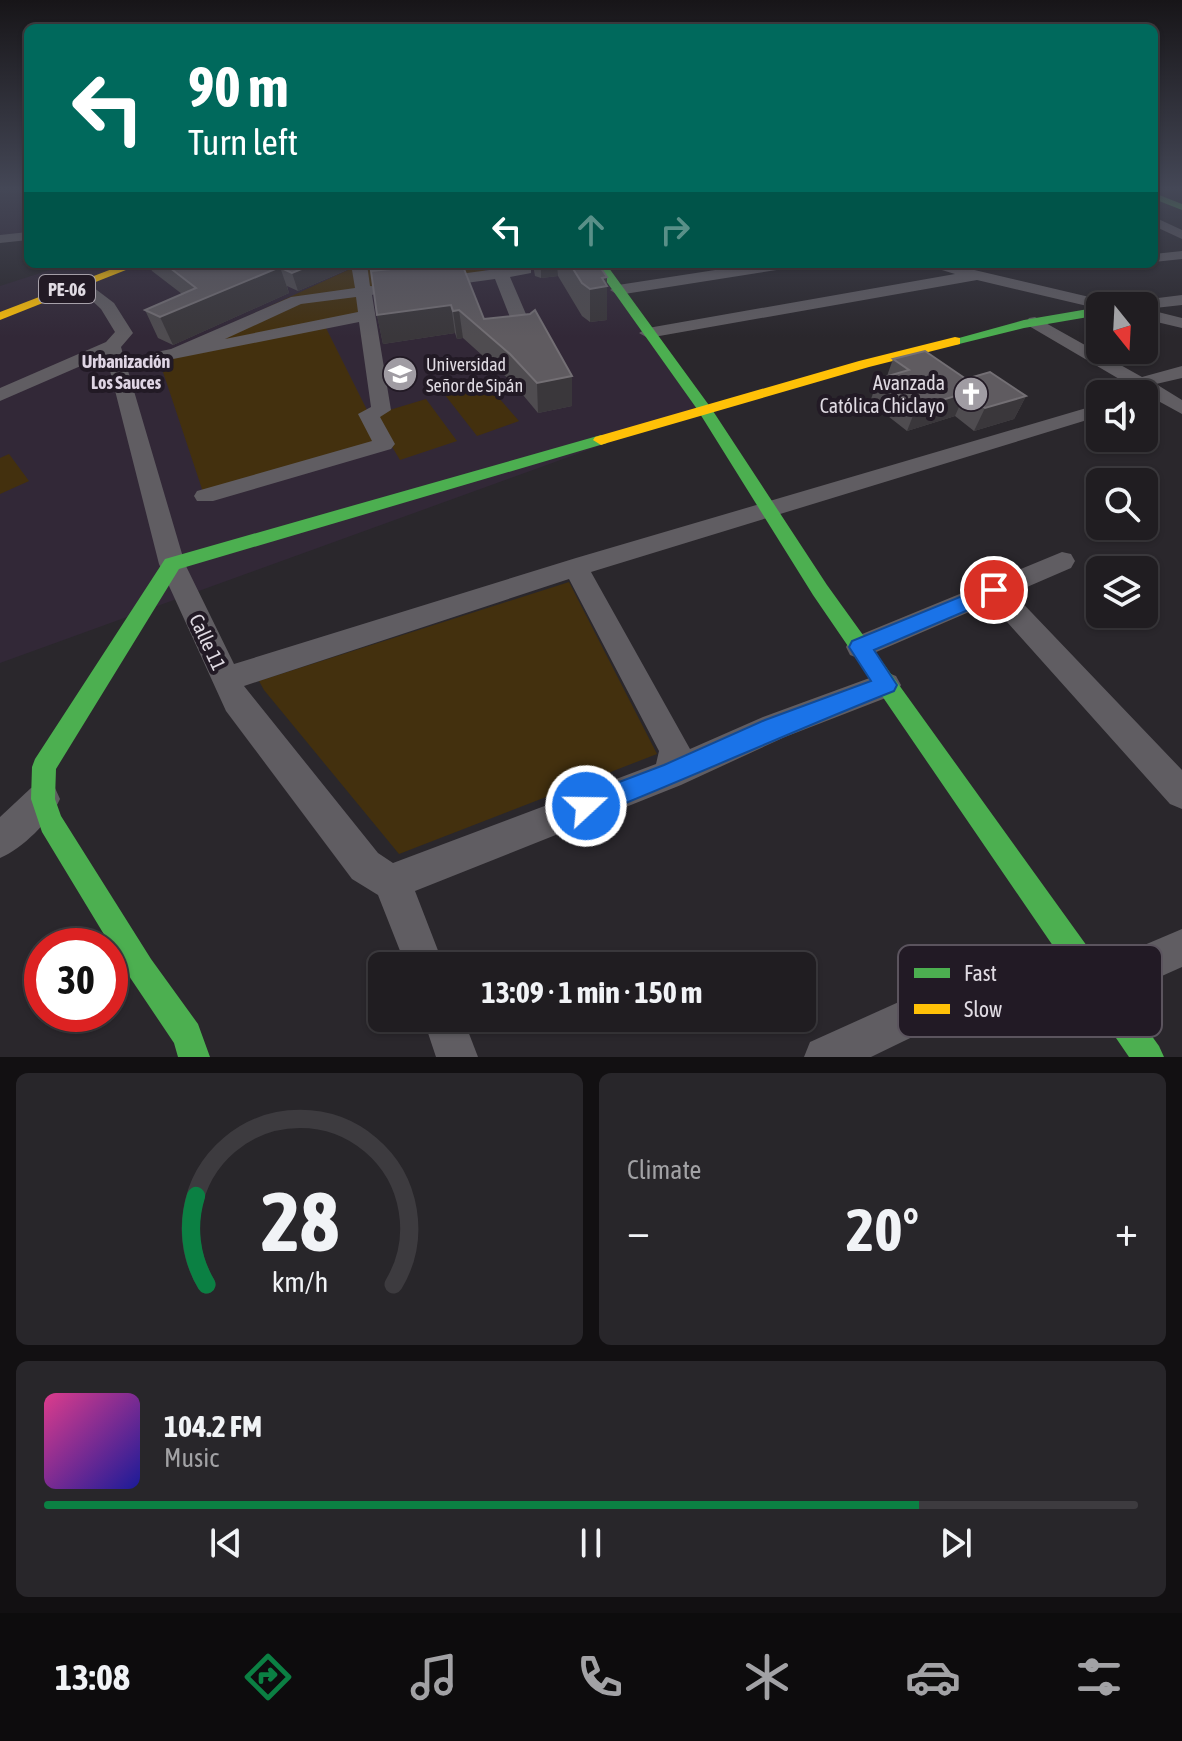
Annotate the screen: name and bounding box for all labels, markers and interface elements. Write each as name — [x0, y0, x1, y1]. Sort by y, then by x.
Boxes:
text: 90 m — [188, 55, 289, 119]
icon: left — [56, 56, 160, 160]
text: Turn left — [188, 121, 298, 163]
icon: left — [485, 208, 529, 252]
icon: ahead — [569, 208, 613, 252]
icon: right — [653, 208, 697, 252]
road number: PE-06 — [39, 275, 95, 303]
north arrow — [1086, 292, 1158, 364]
map controls — [1086, 292, 1158, 628]
district label: Urbanización Los Sauces — [82, 351, 171, 393]
place label: Universidad Señor de Sipán — [426, 354, 523, 396]
school or university icon: Universidad Señor de Sipán — [381, 355, 419, 393]
place label: Avanzada Católica Chiclayo — [820, 371, 945, 417]
church icon: Avanzada Católica Chiclayo — [952, 375, 990, 413]
button: sound — [1086, 380, 1158, 452]
button: search — [1086, 468, 1158, 540]
pin — [960, 556, 1028, 624]
button: layers — [1086, 556, 1158, 628]
icon: arrive — [972, 568, 1016, 612]
street label: Calle 11 — [185, 610, 231, 674]
position arrow — [544, 764, 628, 848]
speed limit sign: 30 — [24, 928, 128, 1032]
legend — [898, 945, 1162, 1037]
text: Fast — [964, 960, 997, 986]
text: 13:09 · 1 min · 150 m — [482, 975, 702, 1009]
text: Slow — [964, 996, 1002, 1022]
text: Climate — [627, 1155, 701, 1185]
text: 28 — [260, 1173, 339, 1269]
text: 20° — [846, 1195, 919, 1264]
text: − — [627, 1205, 650, 1255]
text: + — [1115, 1205, 1138, 1255]
text: km/h — [271, 1265, 328, 1298]
text: 104.2 FM — [164, 1409, 262, 1443]
text: Music — [164, 1443, 219, 1473]
icon: previous — [204, 1521, 248, 1565]
icon: pause — [569, 1521, 613, 1565]
icon: next — [934, 1521, 978, 1565]
icon: directions — [240, 1649, 296, 1705]
icon: music — [406, 1649, 462, 1705]
icon: phone — [572, 1649, 628, 1705]
icon: climate — [739, 1649, 795, 1705]
icon: car — [905, 1649, 961, 1705]
icon: filters — [1071, 1649, 1127, 1705]
text: 13:08 — [55, 1656, 130, 1698]

